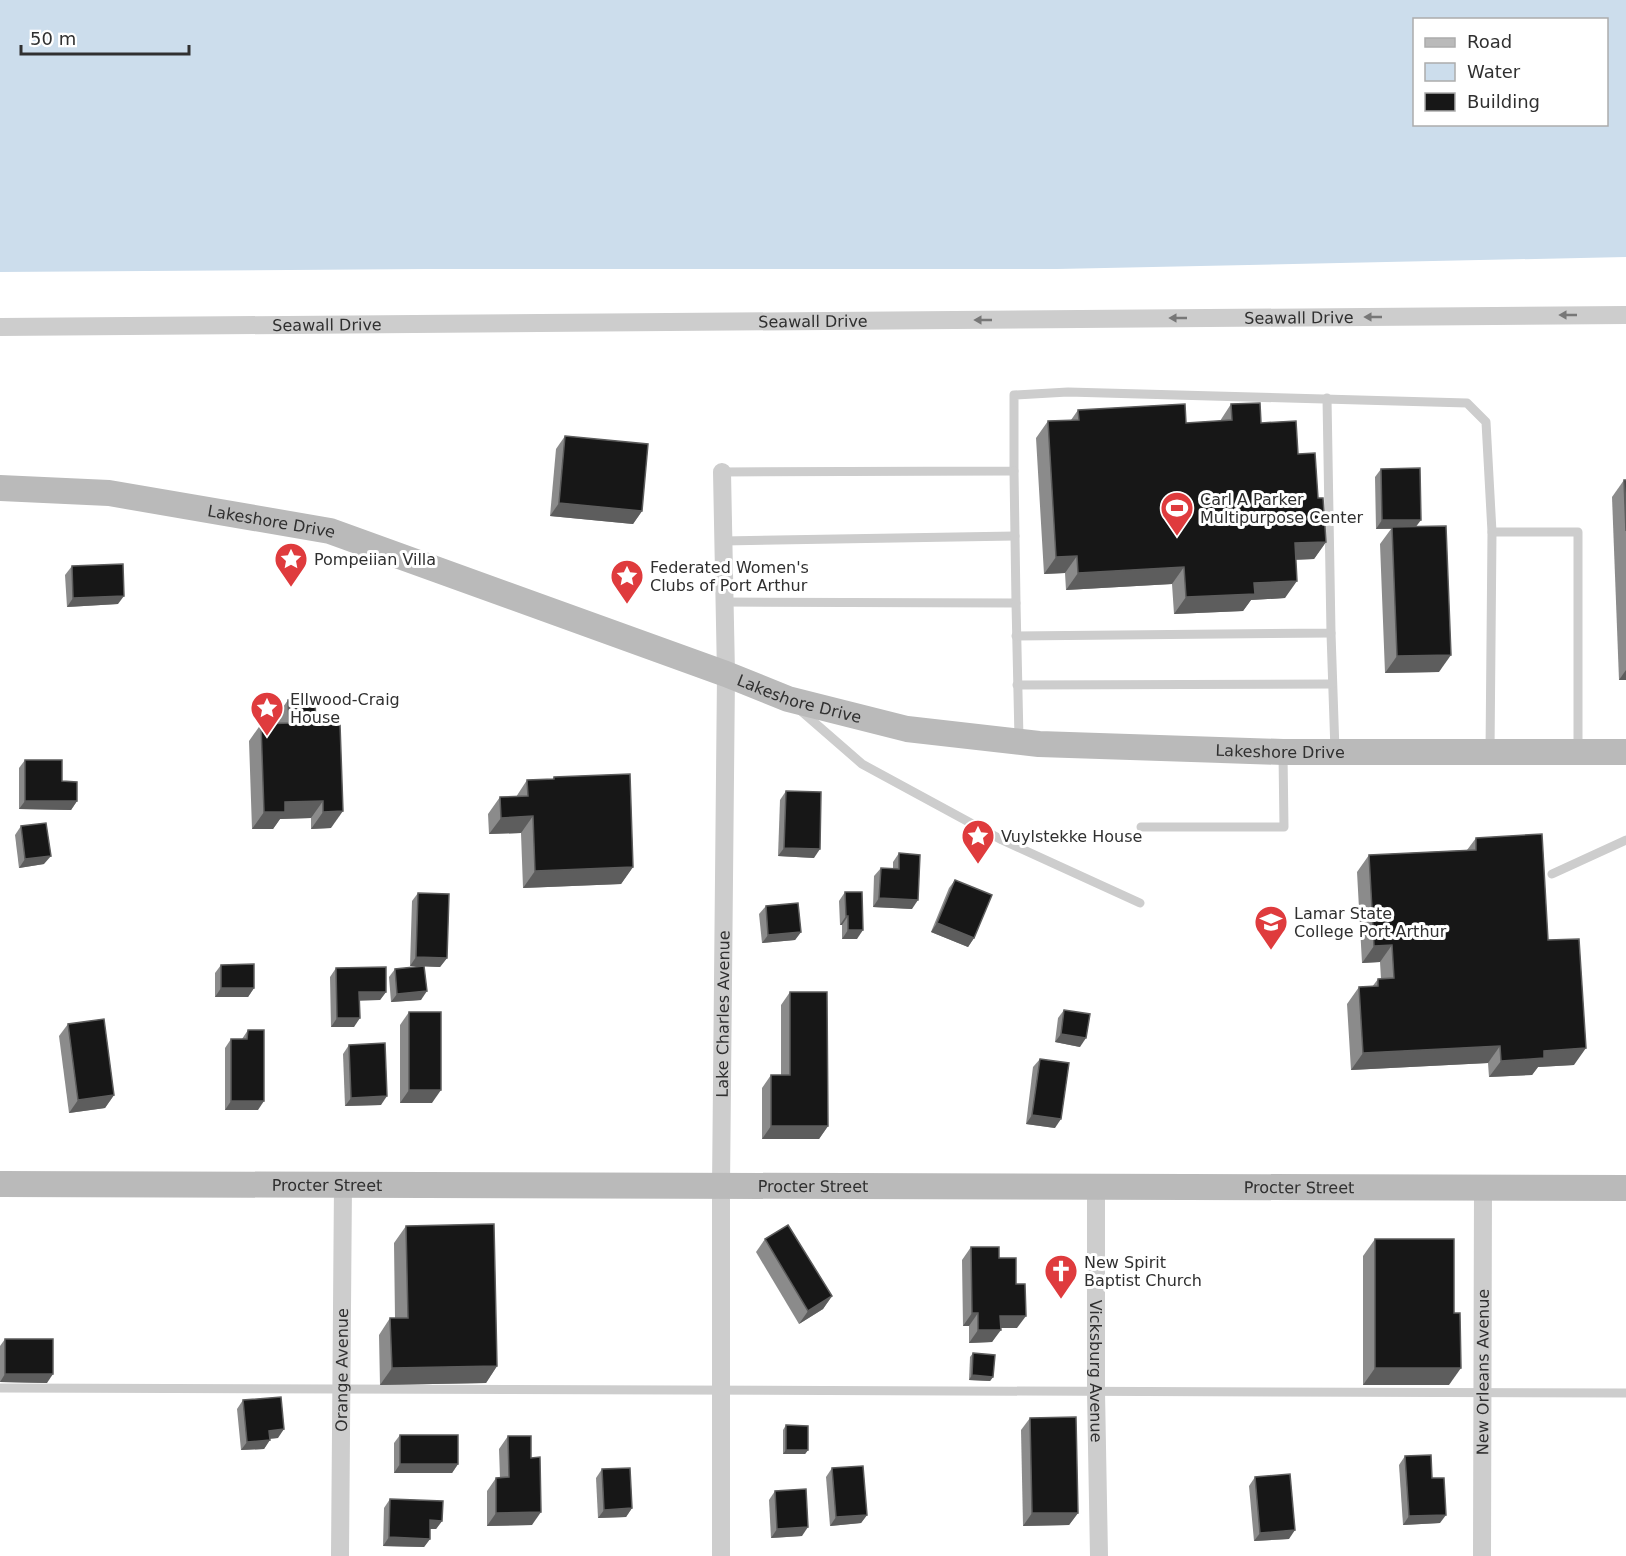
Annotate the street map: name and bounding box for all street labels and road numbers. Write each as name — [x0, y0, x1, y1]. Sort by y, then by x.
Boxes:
street label: Seawall Drive — [1244, 308, 1354, 327]
street label: Seawall Drive — [758, 311, 868, 331]
street label: Seawall Drive — [272, 315, 382, 334]
street label: Lakeshore Drive — [206, 501, 338, 542]
street label: Lakeshore Drive — [734, 670, 863, 727]
street label: Lakeshore Drive — [1215, 740, 1345, 762]
street label: Lake Charles Avenue — [712, 930, 733, 1098]
street label: Procter Street — [272, 1175, 382, 1194]
street label: Procter Street — [758, 1176, 868, 1196]
street label: Procter Street — [1244, 1178, 1354, 1197]
street label: New Orleans Avenue — [1473, 1289, 1492, 1455]
street label: Vicksburg Avenue — [1087, 1300, 1106, 1443]
street label: Orange Avenue — [332, 1308, 351, 1432]

